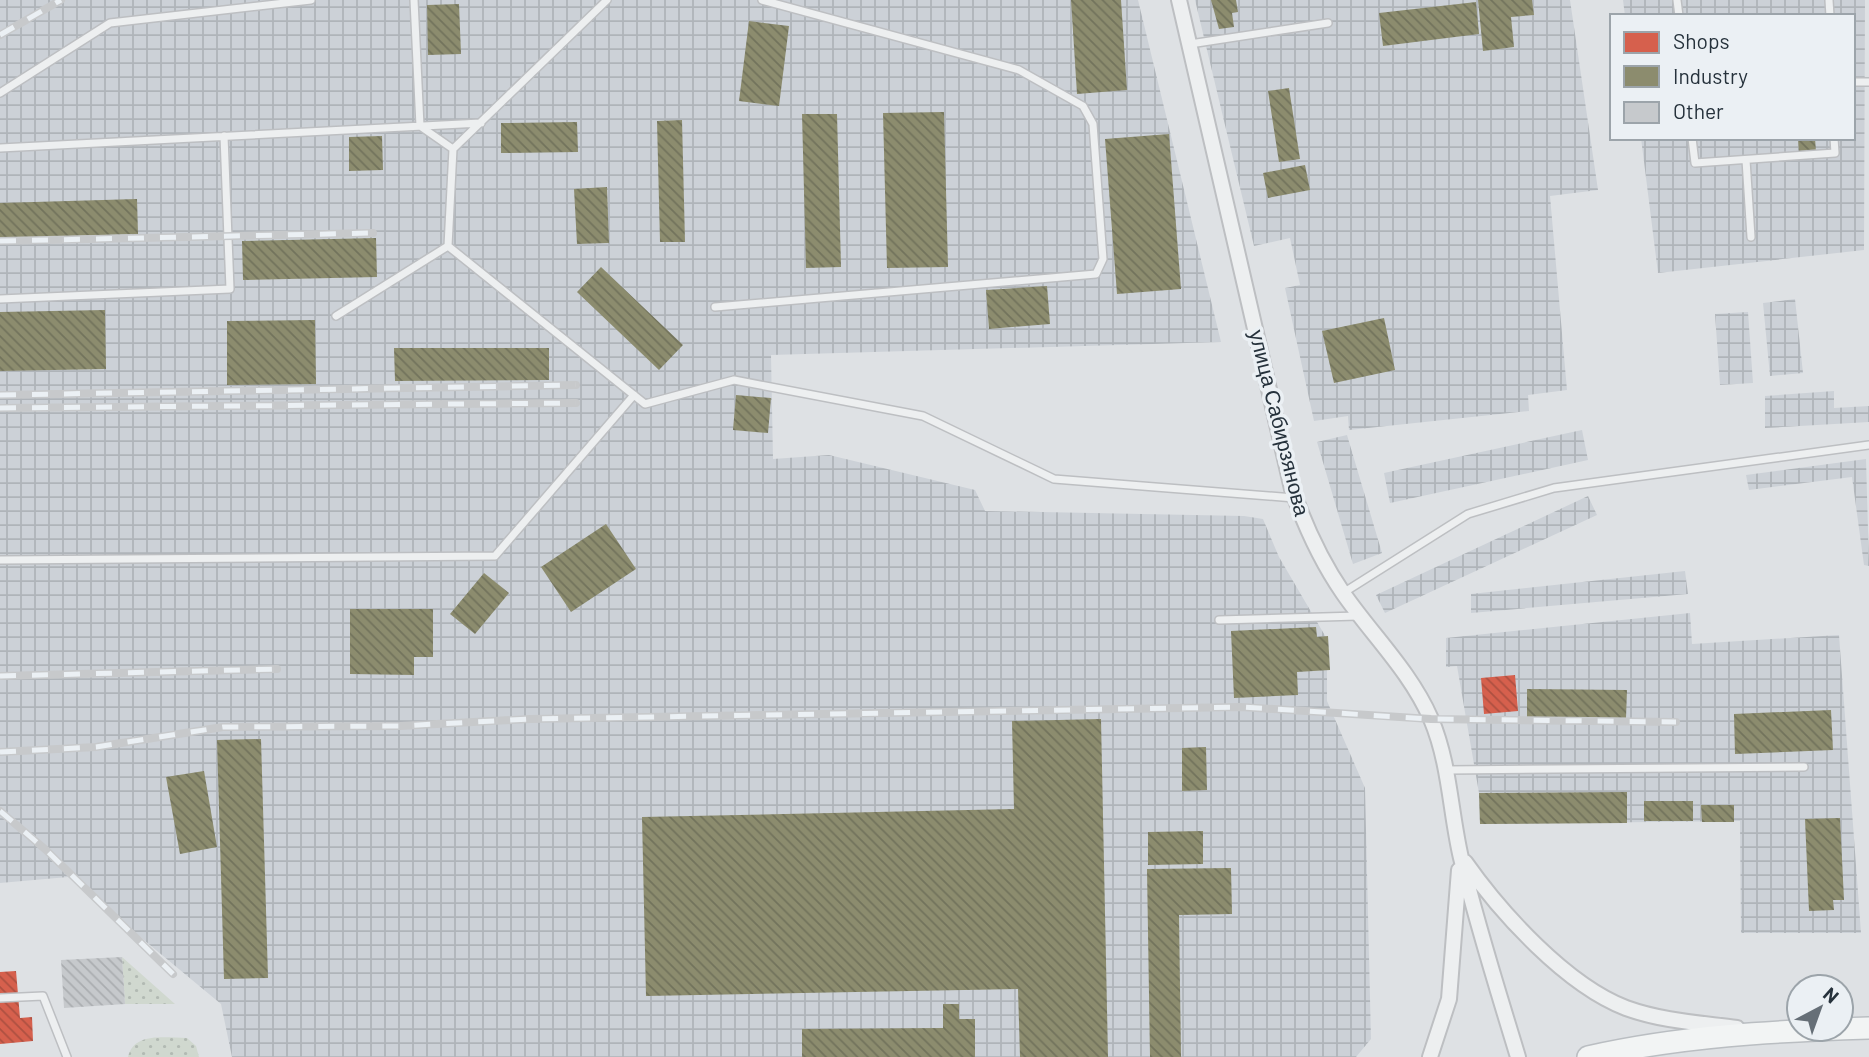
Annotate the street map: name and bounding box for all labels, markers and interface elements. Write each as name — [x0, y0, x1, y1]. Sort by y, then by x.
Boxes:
legend — [1610, 14, 1855, 140]
text: Shops — [1673, 28, 1730, 53]
text: Industry — [1673, 63, 1748, 88]
text: Other — [1673, 98, 1724, 123]
street label: улица Сабирзянова — [1245, 327, 1316, 519]
north arrow — [1785, 973, 1855, 1043]
text: N — [1819, 982, 1844, 1008]

